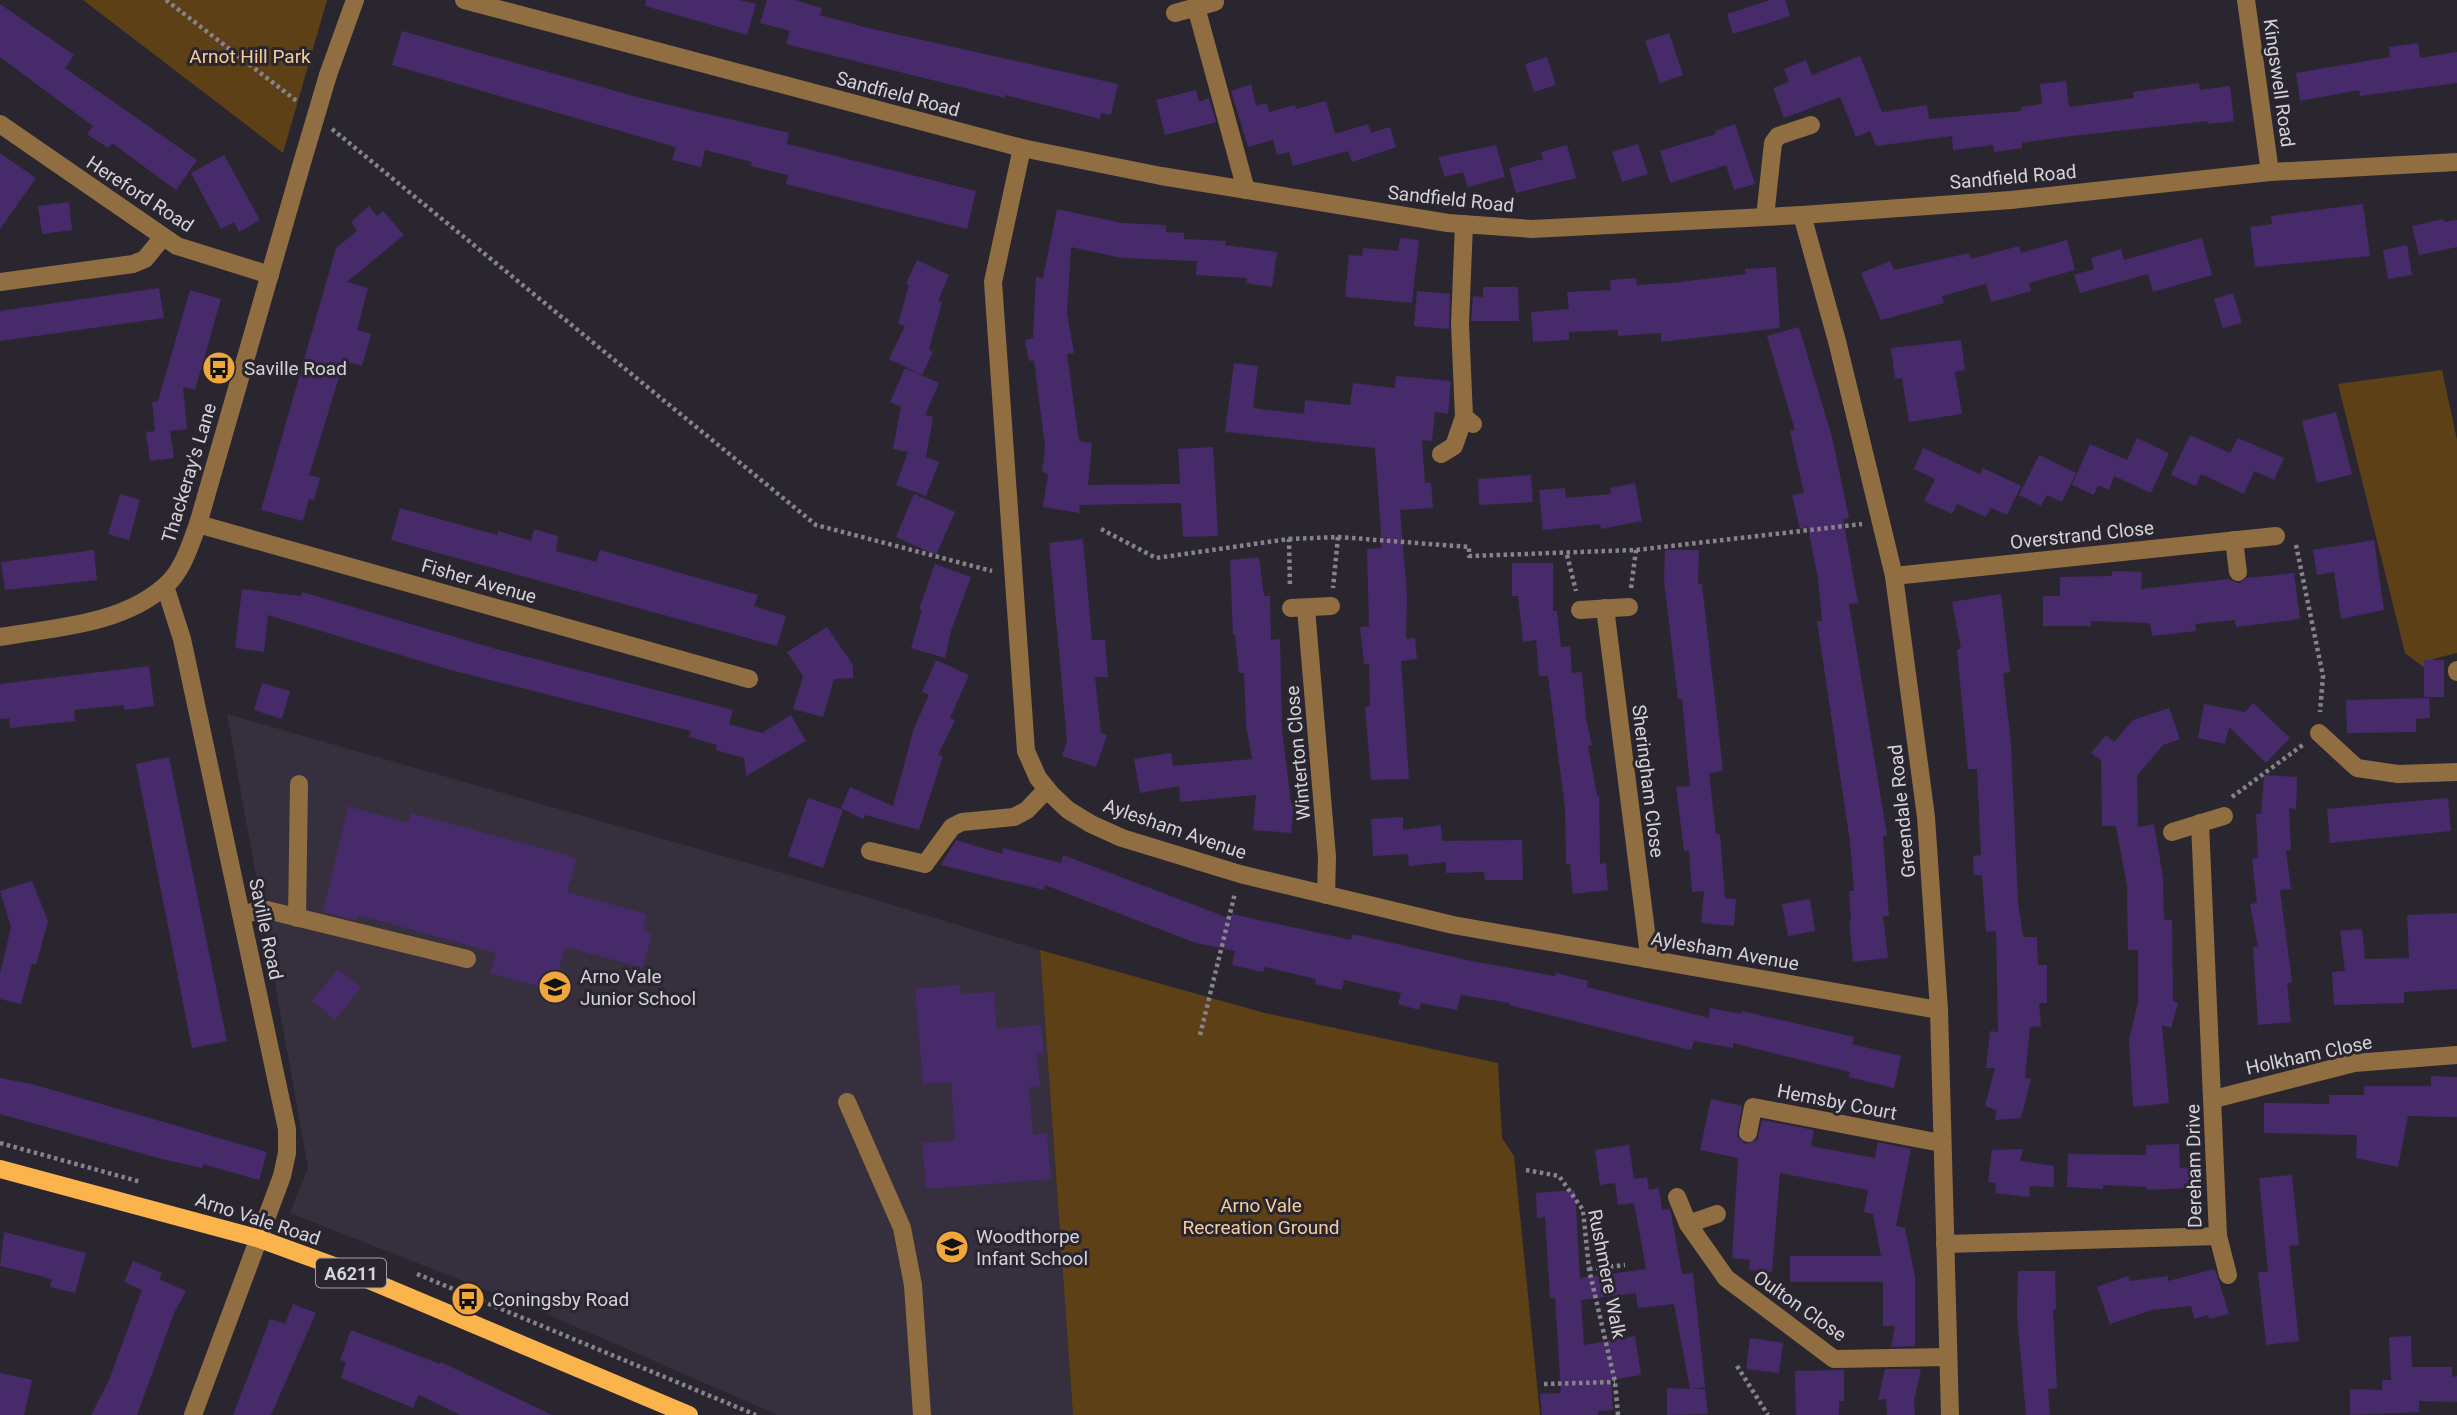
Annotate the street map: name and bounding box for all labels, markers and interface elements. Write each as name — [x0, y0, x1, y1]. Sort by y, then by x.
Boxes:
street label: Kingswell Road — [2259, 17, 2299, 149]
park label: Arnot Hill Park — [189, 45, 311, 68]
street label: Sandfield Road — [834, 66, 962, 122]
street label: Hereford Road — [82, 151, 198, 237]
street label: Sandfield Road — [1949, 160, 2077, 194]
street label: Sandfield Road — [1387, 181, 1515, 217]
bus stop icon: Saville Road — [200, 349, 238, 387]
place label: Saville Road — [244, 357, 347, 380]
street label: Thackeray's Lane — [157, 400, 221, 546]
street label: Overstrand Close — [2009, 516, 2155, 554]
street label: Fisher Avenue — [419, 554, 539, 608]
street label: Winterton Close — [1281, 685, 1315, 821]
street label: Sheringham Close — [1627, 703, 1669, 859]
street label: Greendale Road — [1884, 743, 1920, 879]
street label: Aylesham Avenue — [1100, 794, 1250, 864]
street label: Saville Road — [244, 876, 288, 982]
street label: Aylesham Avenue — [1649, 927, 1801, 975]
place label: Arno Vale Junior School — [580, 965, 696, 1010]
school or university icon: Arno Vale Junior School — [536, 968, 574, 1006]
street label: Holkham Close — [2244, 1030, 2374, 1080]
street label: Hemsby Court — [1775, 1079, 1899, 1125]
street label: Dereham Drive — [2181, 1104, 2207, 1228]
street label: Arno Vale Road — [193, 1188, 323, 1250]
park label: Arno Vale Recreation Ground — [1183, 1194, 1340, 1239]
street label: Rushmere Walk — [1583, 1207, 1631, 1341]
place label: Woodthorpe Infant School — [976, 1225, 1088, 1270]
school or university icon: Woodthorpe Infant School — [933, 1228, 971, 1266]
road number: A6211 — [316, 1258, 386, 1288]
street label: Oulton Close — [1749, 1266, 1851, 1346]
bus stop icon: Coningsby Road — [449, 1280, 487, 1318]
place label: Coningsby Road — [492, 1288, 629, 1311]

